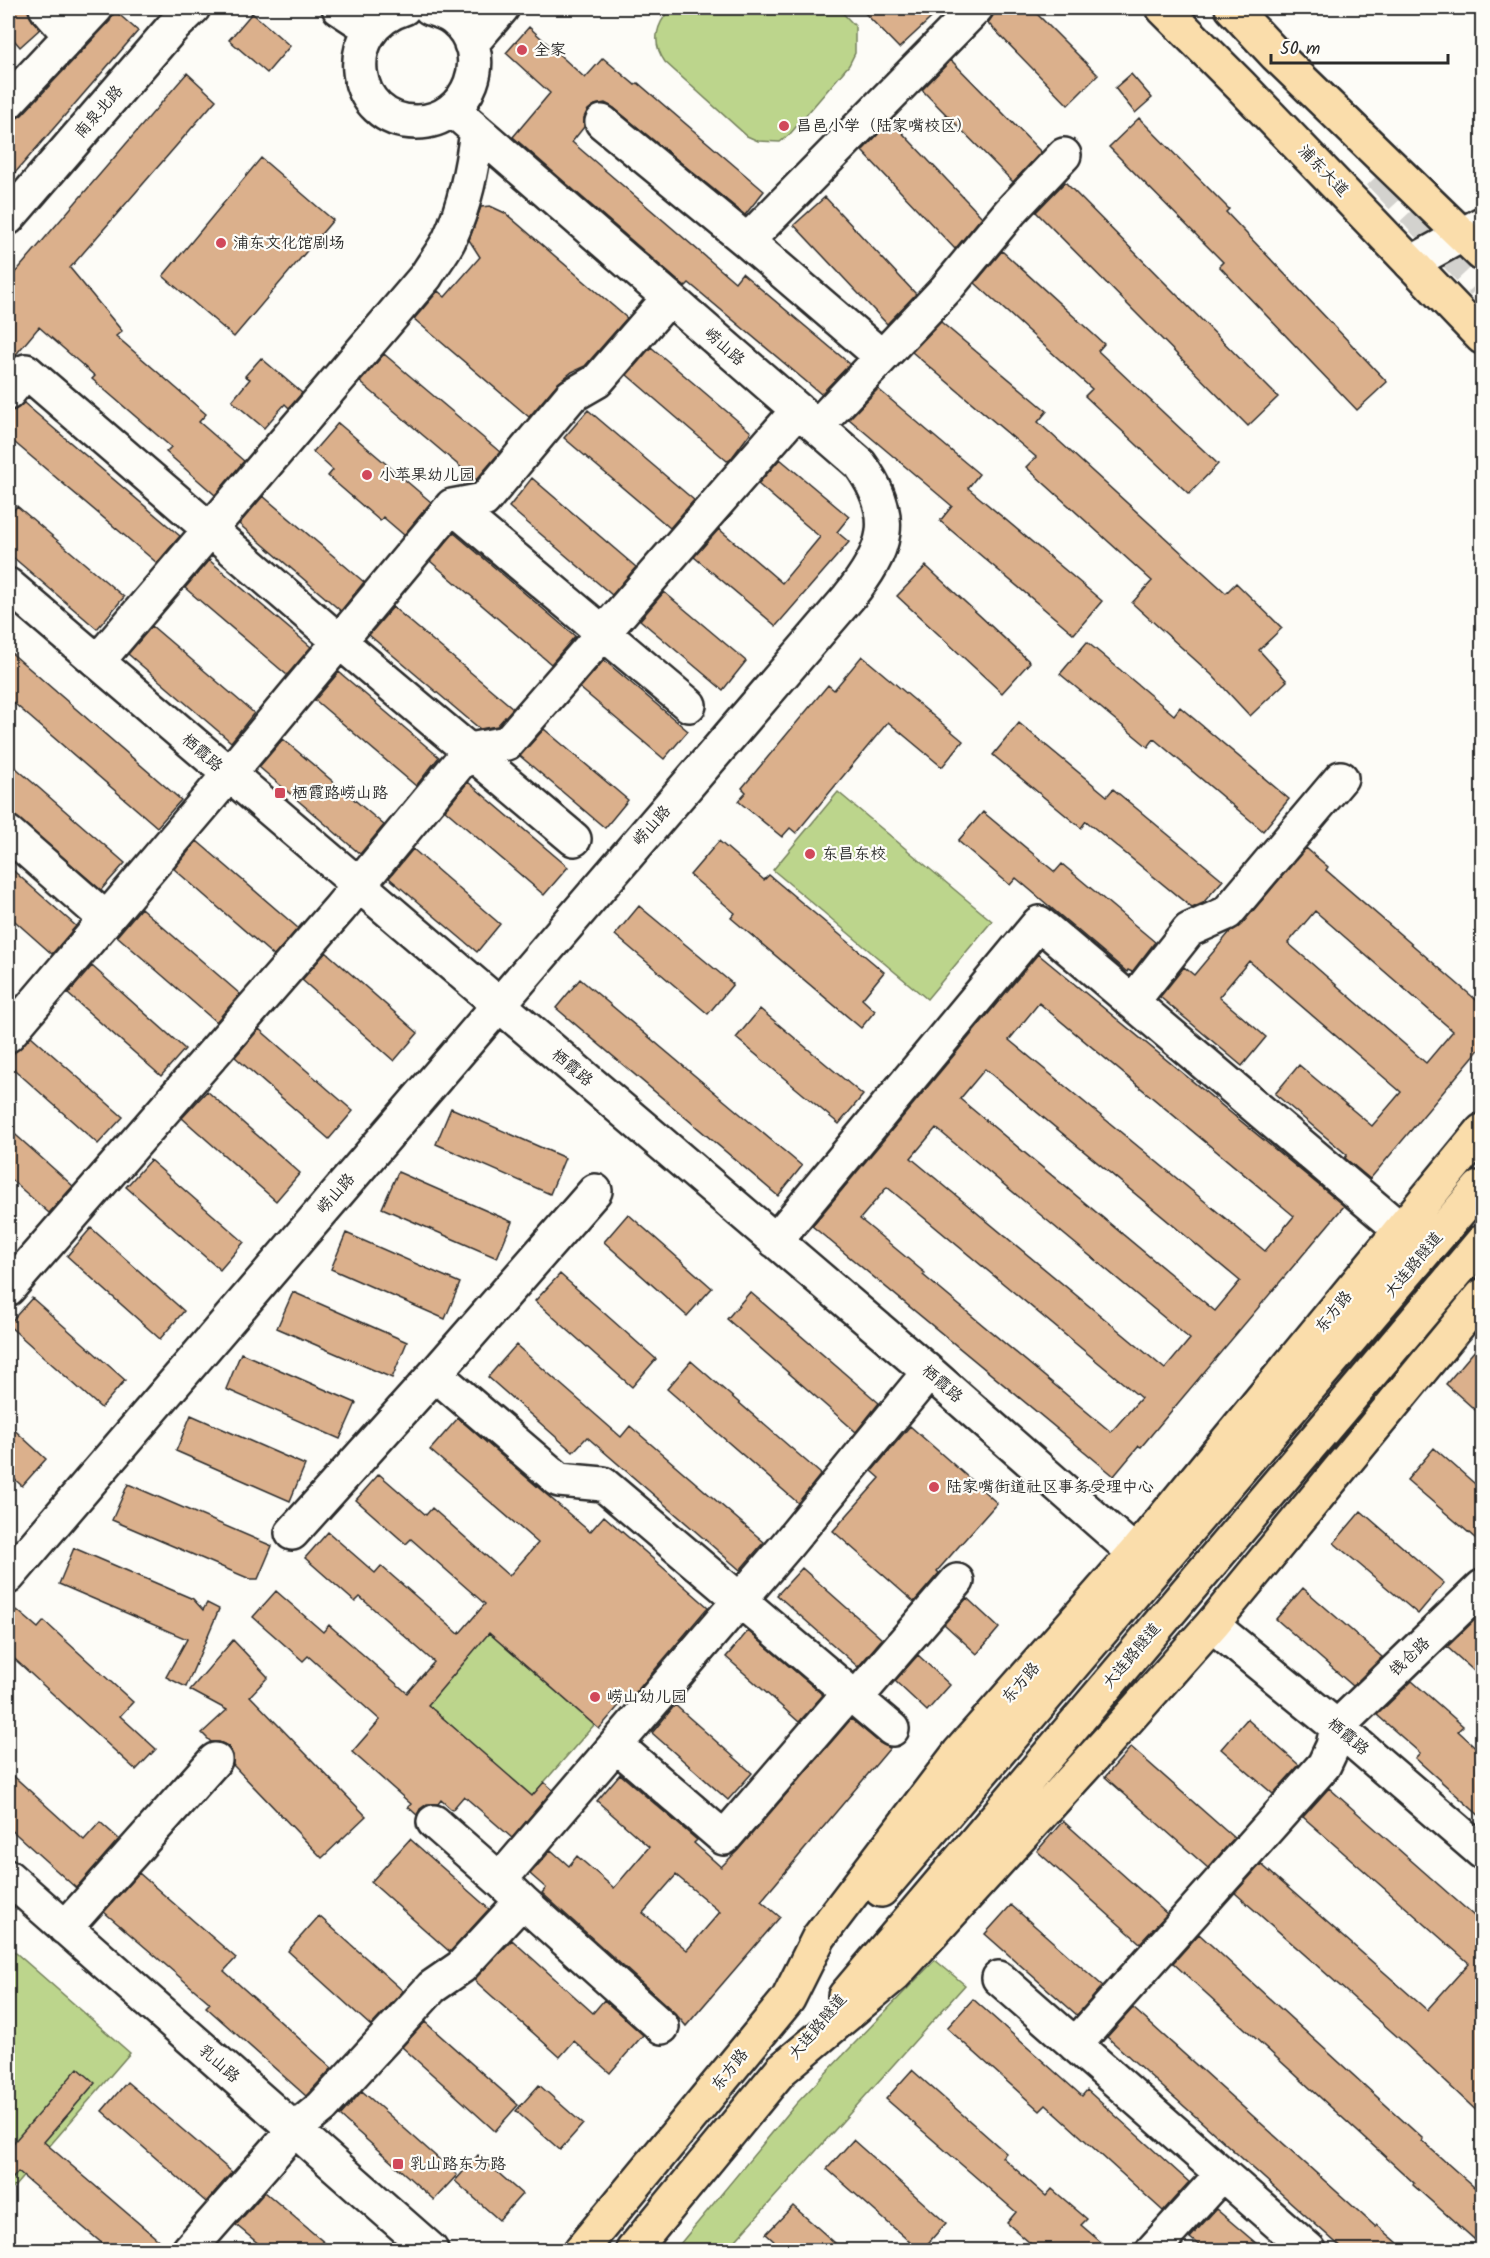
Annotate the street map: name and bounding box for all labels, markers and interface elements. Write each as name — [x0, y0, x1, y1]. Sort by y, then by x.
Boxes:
scale bar — [1271, 27, 1448, 65]
text: 50 m — [1280, 35, 1320, 64]
place label: 全家 — [534, 38, 566, 63]
marker: 全家 — [515, 43, 529, 57]
street label: 南泉北路 — [69, 80, 129, 144]
place label: 昌邑小学（陆家嘴校区） — [796, 114, 972, 139]
marker: 昌邑小学（陆家嘴校区） — [777, 119, 791, 133]
street label: 浦东大道 — [1292, 139, 1354, 203]
place label: 浦东文化馆剧场 — [233, 231, 345, 256]
marker: 浦东文化馆剧场 — [214, 236, 228, 250]
street label: 崂山路 — [698, 322, 750, 372]
place label: 小苹果幼儿园 — [379, 463, 475, 488]
marker: 小苹果幼儿园 — [360, 468, 374, 482]
street label: 栖霞路 — [176, 728, 228, 778]
place label: 栖霞路崂山路 — [292, 781, 388, 806]
marker: 栖霞路崂山路 — [273, 786, 287, 800]
street label: 崂山路 — [627, 800, 677, 852]
place label: 东昌东校 — [822, 842, 886, 867]
marker: 东昌东校 — [803, 847, 817, 861]
street label: 栖霞路 — [546, 1043, 598, 1093]
street label: 崂山路 — [311, 1168, 361, 1220]
street label: 大连路隧道 — [1379, 1226, 1449, 1304]
street label: 东方路 — [1309, 1285, 1359, 1339]
street label: 栖霞路 — [916, 1359, 968, 1409]
place label: 陆家嘴街道社区事务受理中心 — [946, 1475, 1154, 1500]
marker: 陆家嘴街道社区事务受理中心 — [927, 1480, 941, 1494]
street label: 大连路隧道 — [1097, 1617, 1167, 1695]
street label: 钱仓路 — [1384, 1631, 1436, 1683]
street label: 东方路 — [996, 1657, 1046, 1709]
place label: 崂山幼儿园 — [607, 1685, 687, 1710]
marker: 崂山幼儿园 — [588, 1690, 602, 1704]
street label: 栖霞路 — [1322, 1712, 1374, 1762]
street label: 大连路隧道 — [783, 1988, 853, 2066]
street label: 乳山路 — [193, 2039, 245, 2089]
street label: 东方路 — [705, 2043, 755, 2097]
place label: 乳山路东方路 — [410, 2152, 506, 2177]
marker: 乳山路东方路 — [391, 2157, 405, 2171]

